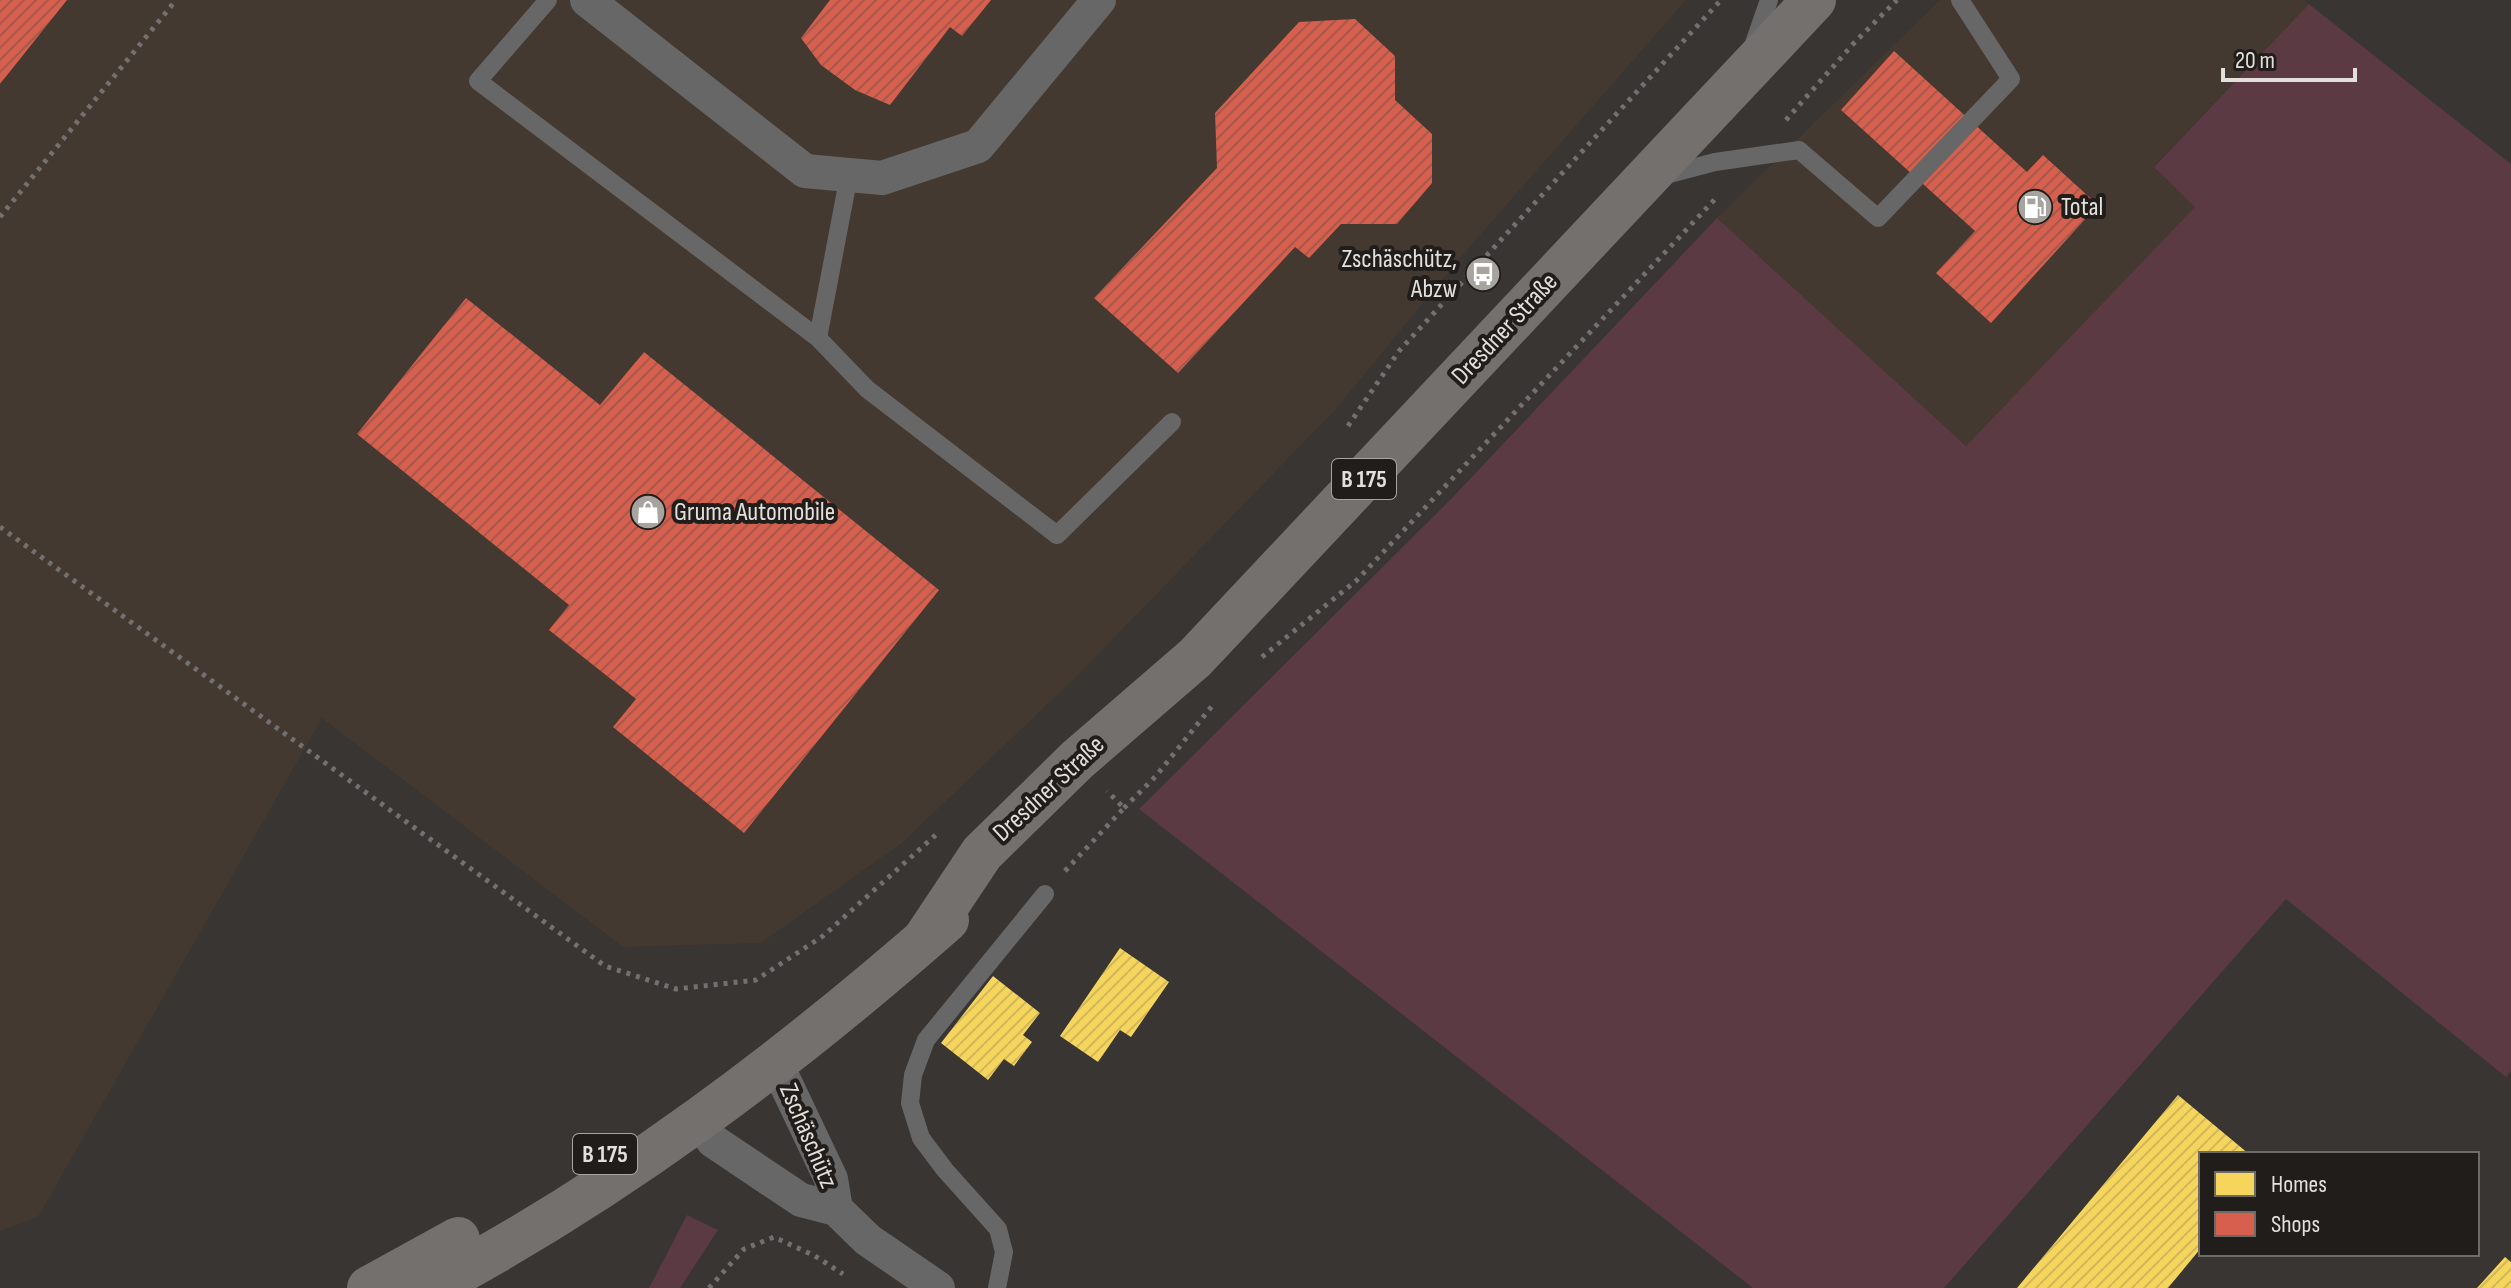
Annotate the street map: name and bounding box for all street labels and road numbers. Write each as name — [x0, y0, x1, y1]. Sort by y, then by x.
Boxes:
street label: Dresdner Straße — [1446, 267, 1564, 391]
road number: B 175 — [1332, 459, 1396, 499]
street label: Dresdner Straße — [987, 730, 1111, 848]
street label: Zschäschütz — [772, 1079, 844, 1193]
road number: B 175 — [573, 1134, 637, 1174]

